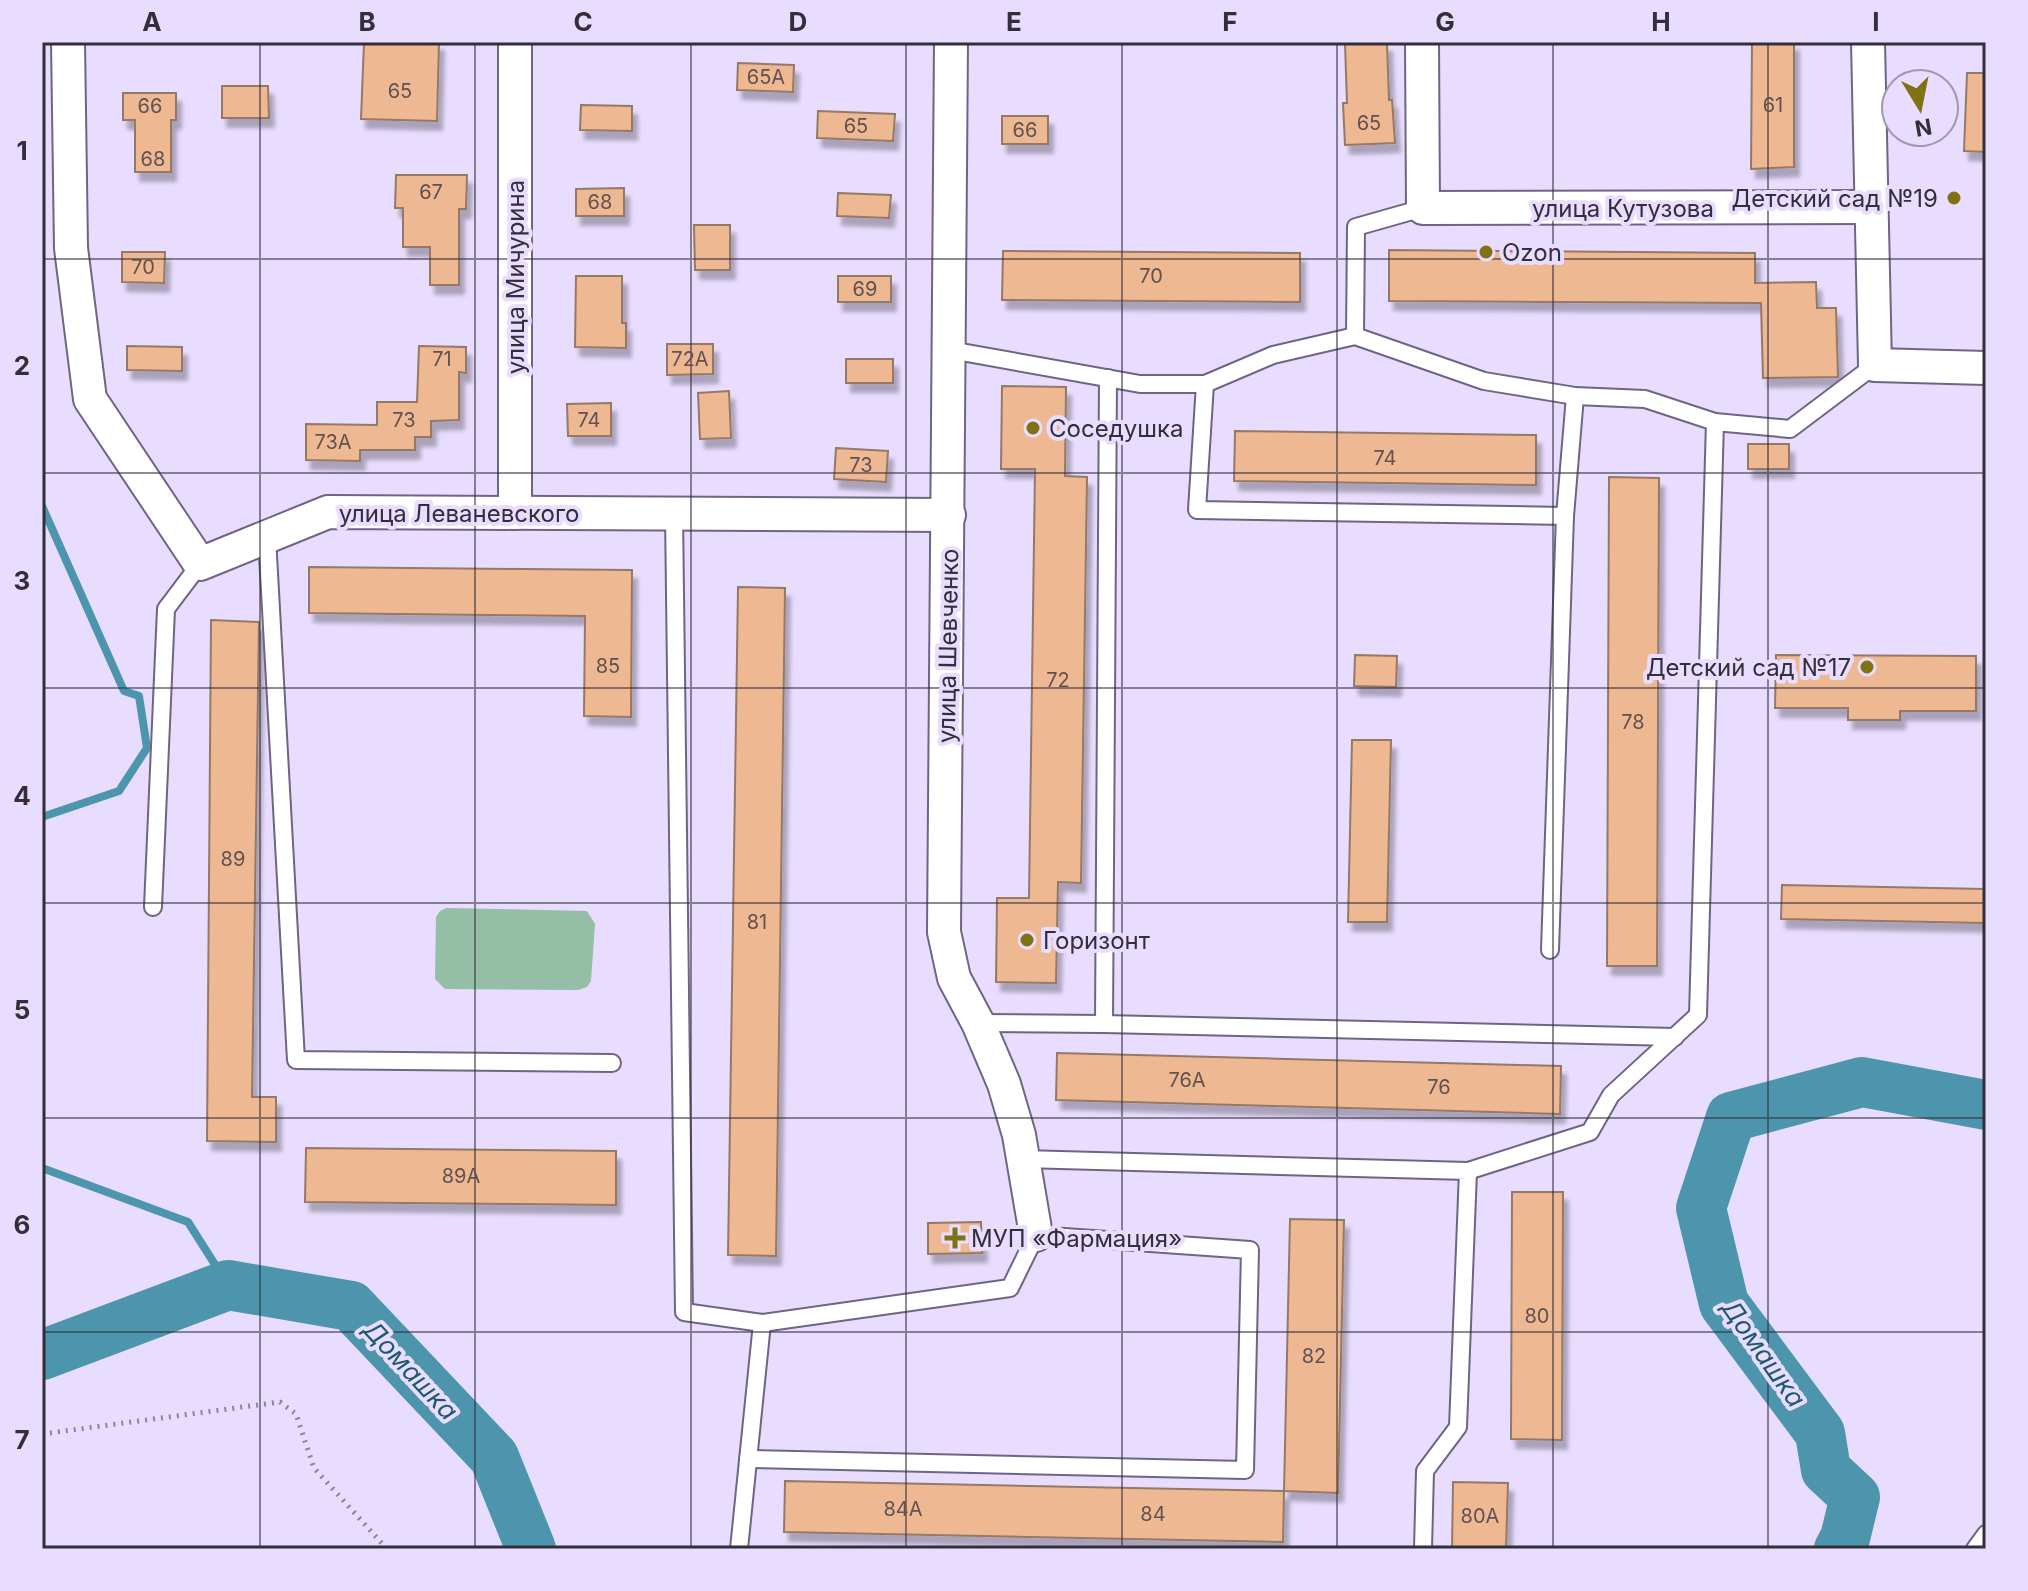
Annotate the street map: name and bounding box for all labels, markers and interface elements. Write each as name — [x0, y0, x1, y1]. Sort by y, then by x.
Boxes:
text: A — [142, 6, 162, 37]
text: B — [358, 6, 376, 37]
text: C — [573, 6, 593, 37]
text: D — [789, 6, 807, 37]
text: E — [1006, 6, 1022, 37]
text: F — [1222, 6, 1238, 37]
text: G — [1435, 6, 1455, 37]
text: H — [1651, 6, 1671, 37]
text: I — [1872, 6, 1880, 37]
house number: 65А — [747, 65, 785, 89]
north arrow — [1880, 68, 1960, 148]
house number: 65 — [388, 79, 412, 103]
house number: 61 — [1763, 93, 1783, 117]
house number: 66 — [138, 94, 162, 118]
house number: 65 — [1357, 111, 1381, 135]
text: N — [1913, 113, 1934, 142]
house number: 65 — [844, 114, 868, 138]
house number: 66 — [1013, 118, 1037, 142]
text: 1 — [16, 135, 28, 166]
house number: 68 — [141, 147, 165, 171]
house number: 67 — [419, 180, 443, 204]
street label: улица Мичурина — [501, 180, 530, 374]
place label: Детский сад №19 — [1732, 184, 1938, 213]
marker: Детский сад №19 — [1945, 189, 1963, 207]
house number: 68 — [588, 190, 612, 214]
street label: улица Кутузова — [1532, 194, 1714, 223]
place label: Ozon — [1502, 238, 1562, 267]
marker: Ozon — [1477, 243, 1495, 261]
house number: 70 — [131, 255, 155, 279]
house number: 70 — [1139, 264, 1163, 288]
house number: 69 — [853, 277, 877, 301]
house number: 71 — [432, 347, 452, 371]
house number: 72А — [671, 347, 709, 371]
text: 2 — [14, 350, 30, 381]
house number: 73 — [392, 408, 416, 432]
house number: 74 — [577, 408, 601, 432]
place label: Соседушка — [1049, 414, 1183, 443]
marker: Соседушка — [1024, 419, 1042, 437]
house number: 73А — [314, 430, 352, 454]
house number: 74 — [1373, 446, 1397, 470]
house number: 73 — [849, 453, 873, 477]
street label: улица Леваневского — [339, 499, 579, 528]
street label: улица Шевченко — [932, 549, 964, 743]
text: 3 — [14, 565, 30, 596]
place label: Детский сад №17 — [1646, 653, 1851, 682]
house number: 85 — [596, 654, 620, 678]
marker: Детский сад №17 — [1858, 658, 1876, 676]
house number: 72 — [1046, 668, 1070, 692]
house number: 78 — [1621, 710, 1645, 734]
text: 4 — [13, 780, 31, 811]
house number: 89 — [221, 847, 245, 871]
house number: 81 — [747, 910, 767, 934]
place label: Горизонт — [1043, 926, 1150, 955]
marker: Горизонт — [1018, 931, 1036, 949]
text: 5 — [14, 994, 30, 1025]
house number: 76А — [1168, 1068, 1206, 1092]
house number: 76 — [1427, 1075, 1451, 1099]
house number: 89А — [442, 1164, 480, 1188]
text: 6 — [14, 1209, 30, 1240]
place label: МУП «Фармация» — [971, 1224, 1182, 1253]
marker: МУП «Фармация» — [946, 1229, 964, 1247]
water label: Домашка — [1715, 1292, 1812, 1413]
house number: 80 — [1525, 1304, 1550, 1328]
water label: Домашка — [357, 1313, 465, 1426]
house number: 82 — [1302, 1344, 1326, 1368]
text: 7 — [14, 1424, 30, 1455]
house number: 84А — [883, 1497, 923, 1521]
house number: 84 — [1140, 1502, 1166, 1526]
house number: 80А — [1461, 1504, 1500, 1528]

